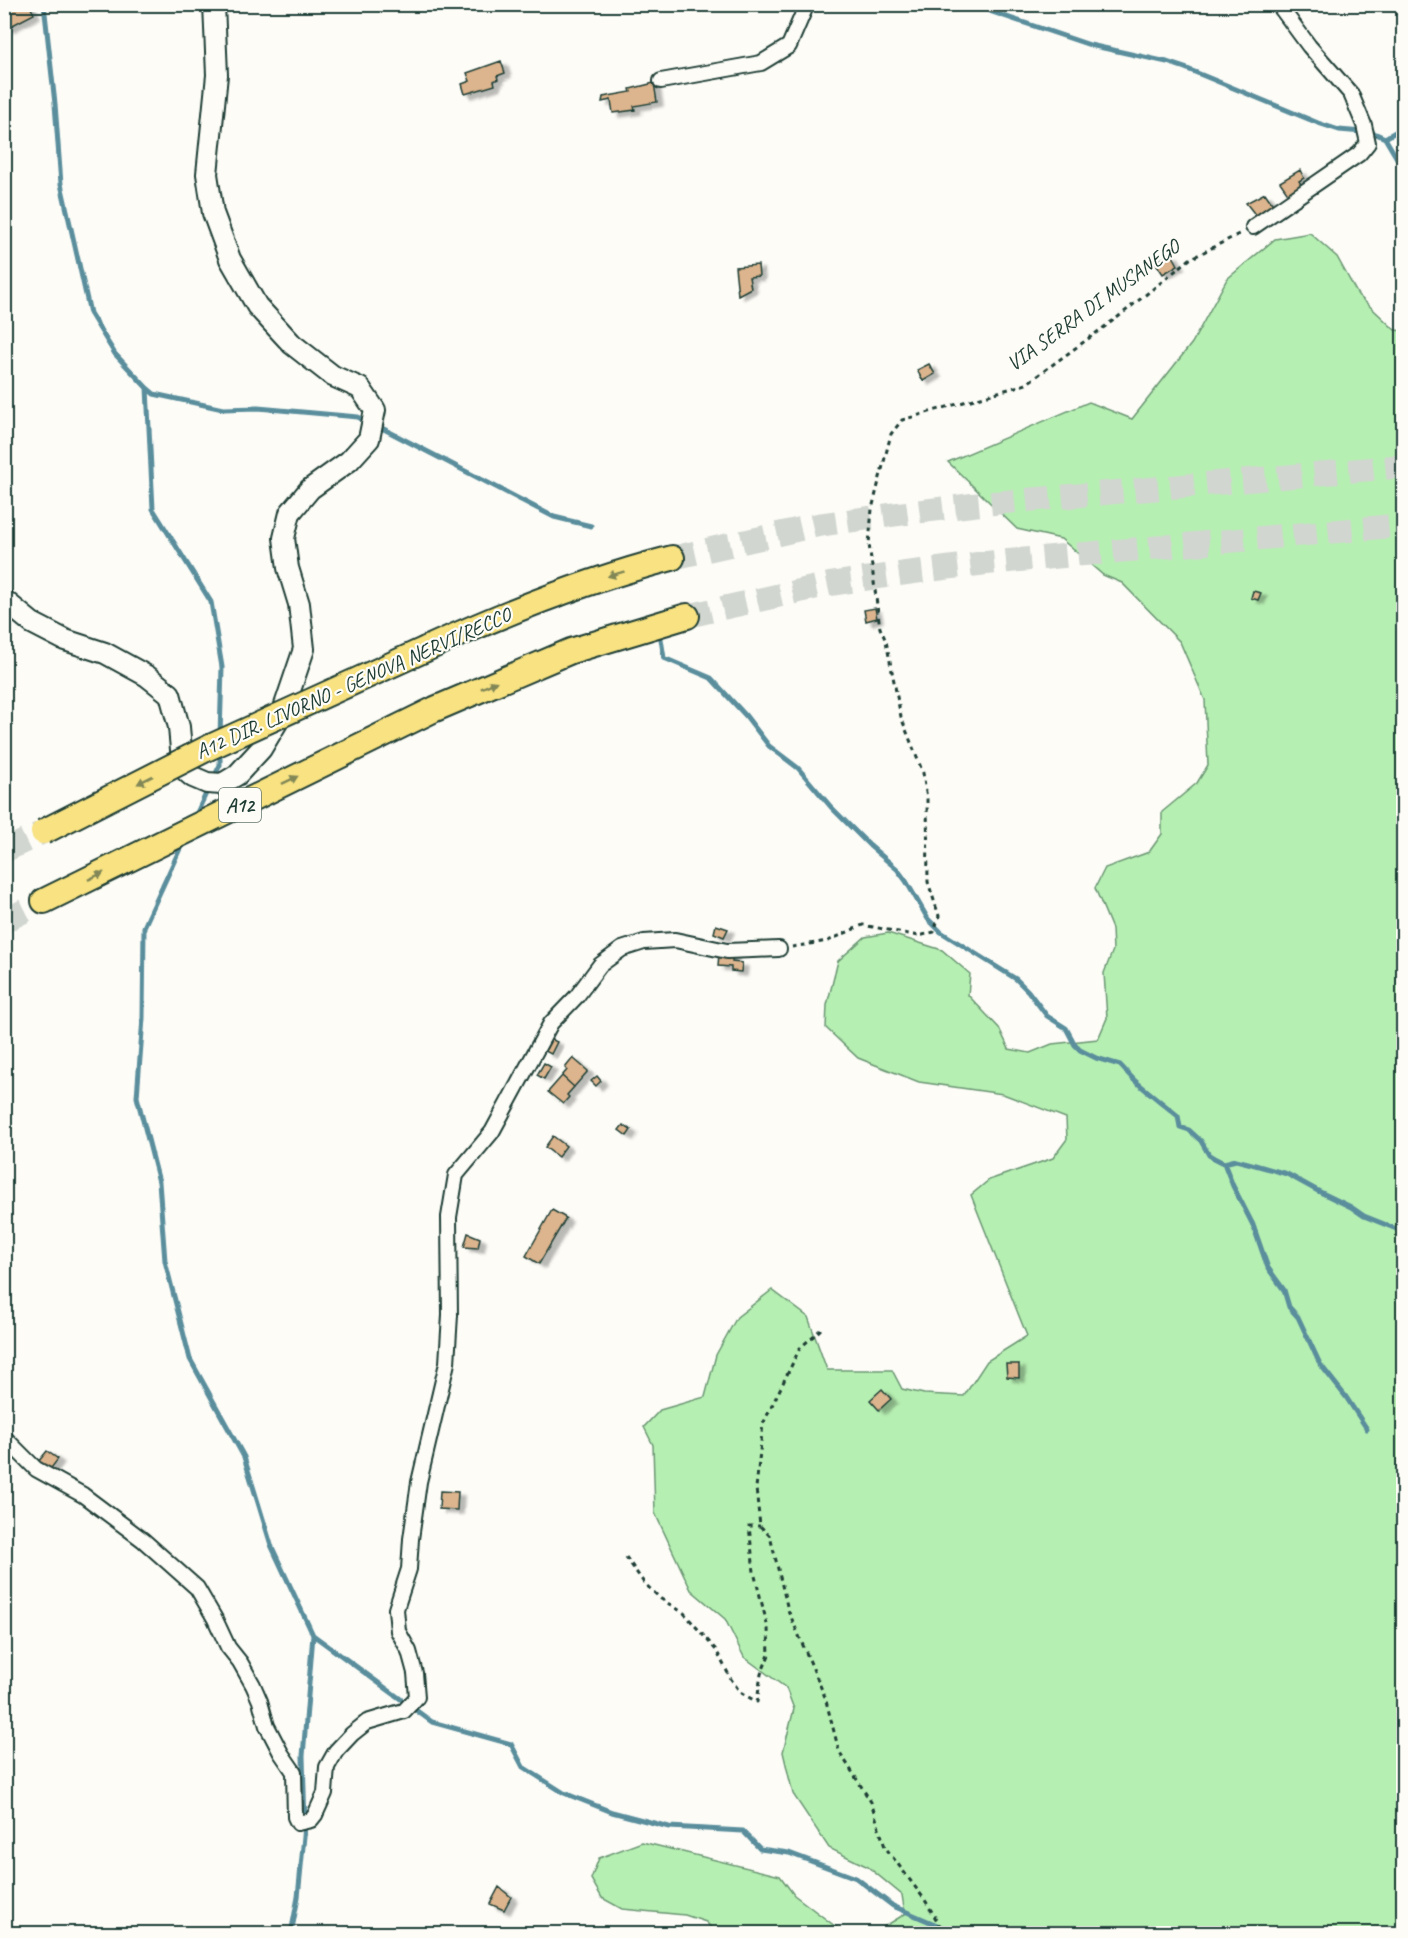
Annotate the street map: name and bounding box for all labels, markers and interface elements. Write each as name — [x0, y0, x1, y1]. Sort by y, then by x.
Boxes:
street label: VIA SERRA DI MUSANEGO — [1002, 232, 1187, 376]
one-way arrow — [607, 570, 625, 579]
street label: A12 DIR. LIVORNO - GENOVA NERVI/RECCO — [191, 600, 517, 764]
one-way arrow — [480, 680, 498, 689]
one-way arrow — [136, 775, 153, 785]
one-way arrow — [282, 775, 299, 785]
road number: A12 — [219, 788, 261, 822]
one-way arrow — [88, 871, 105, 880]

